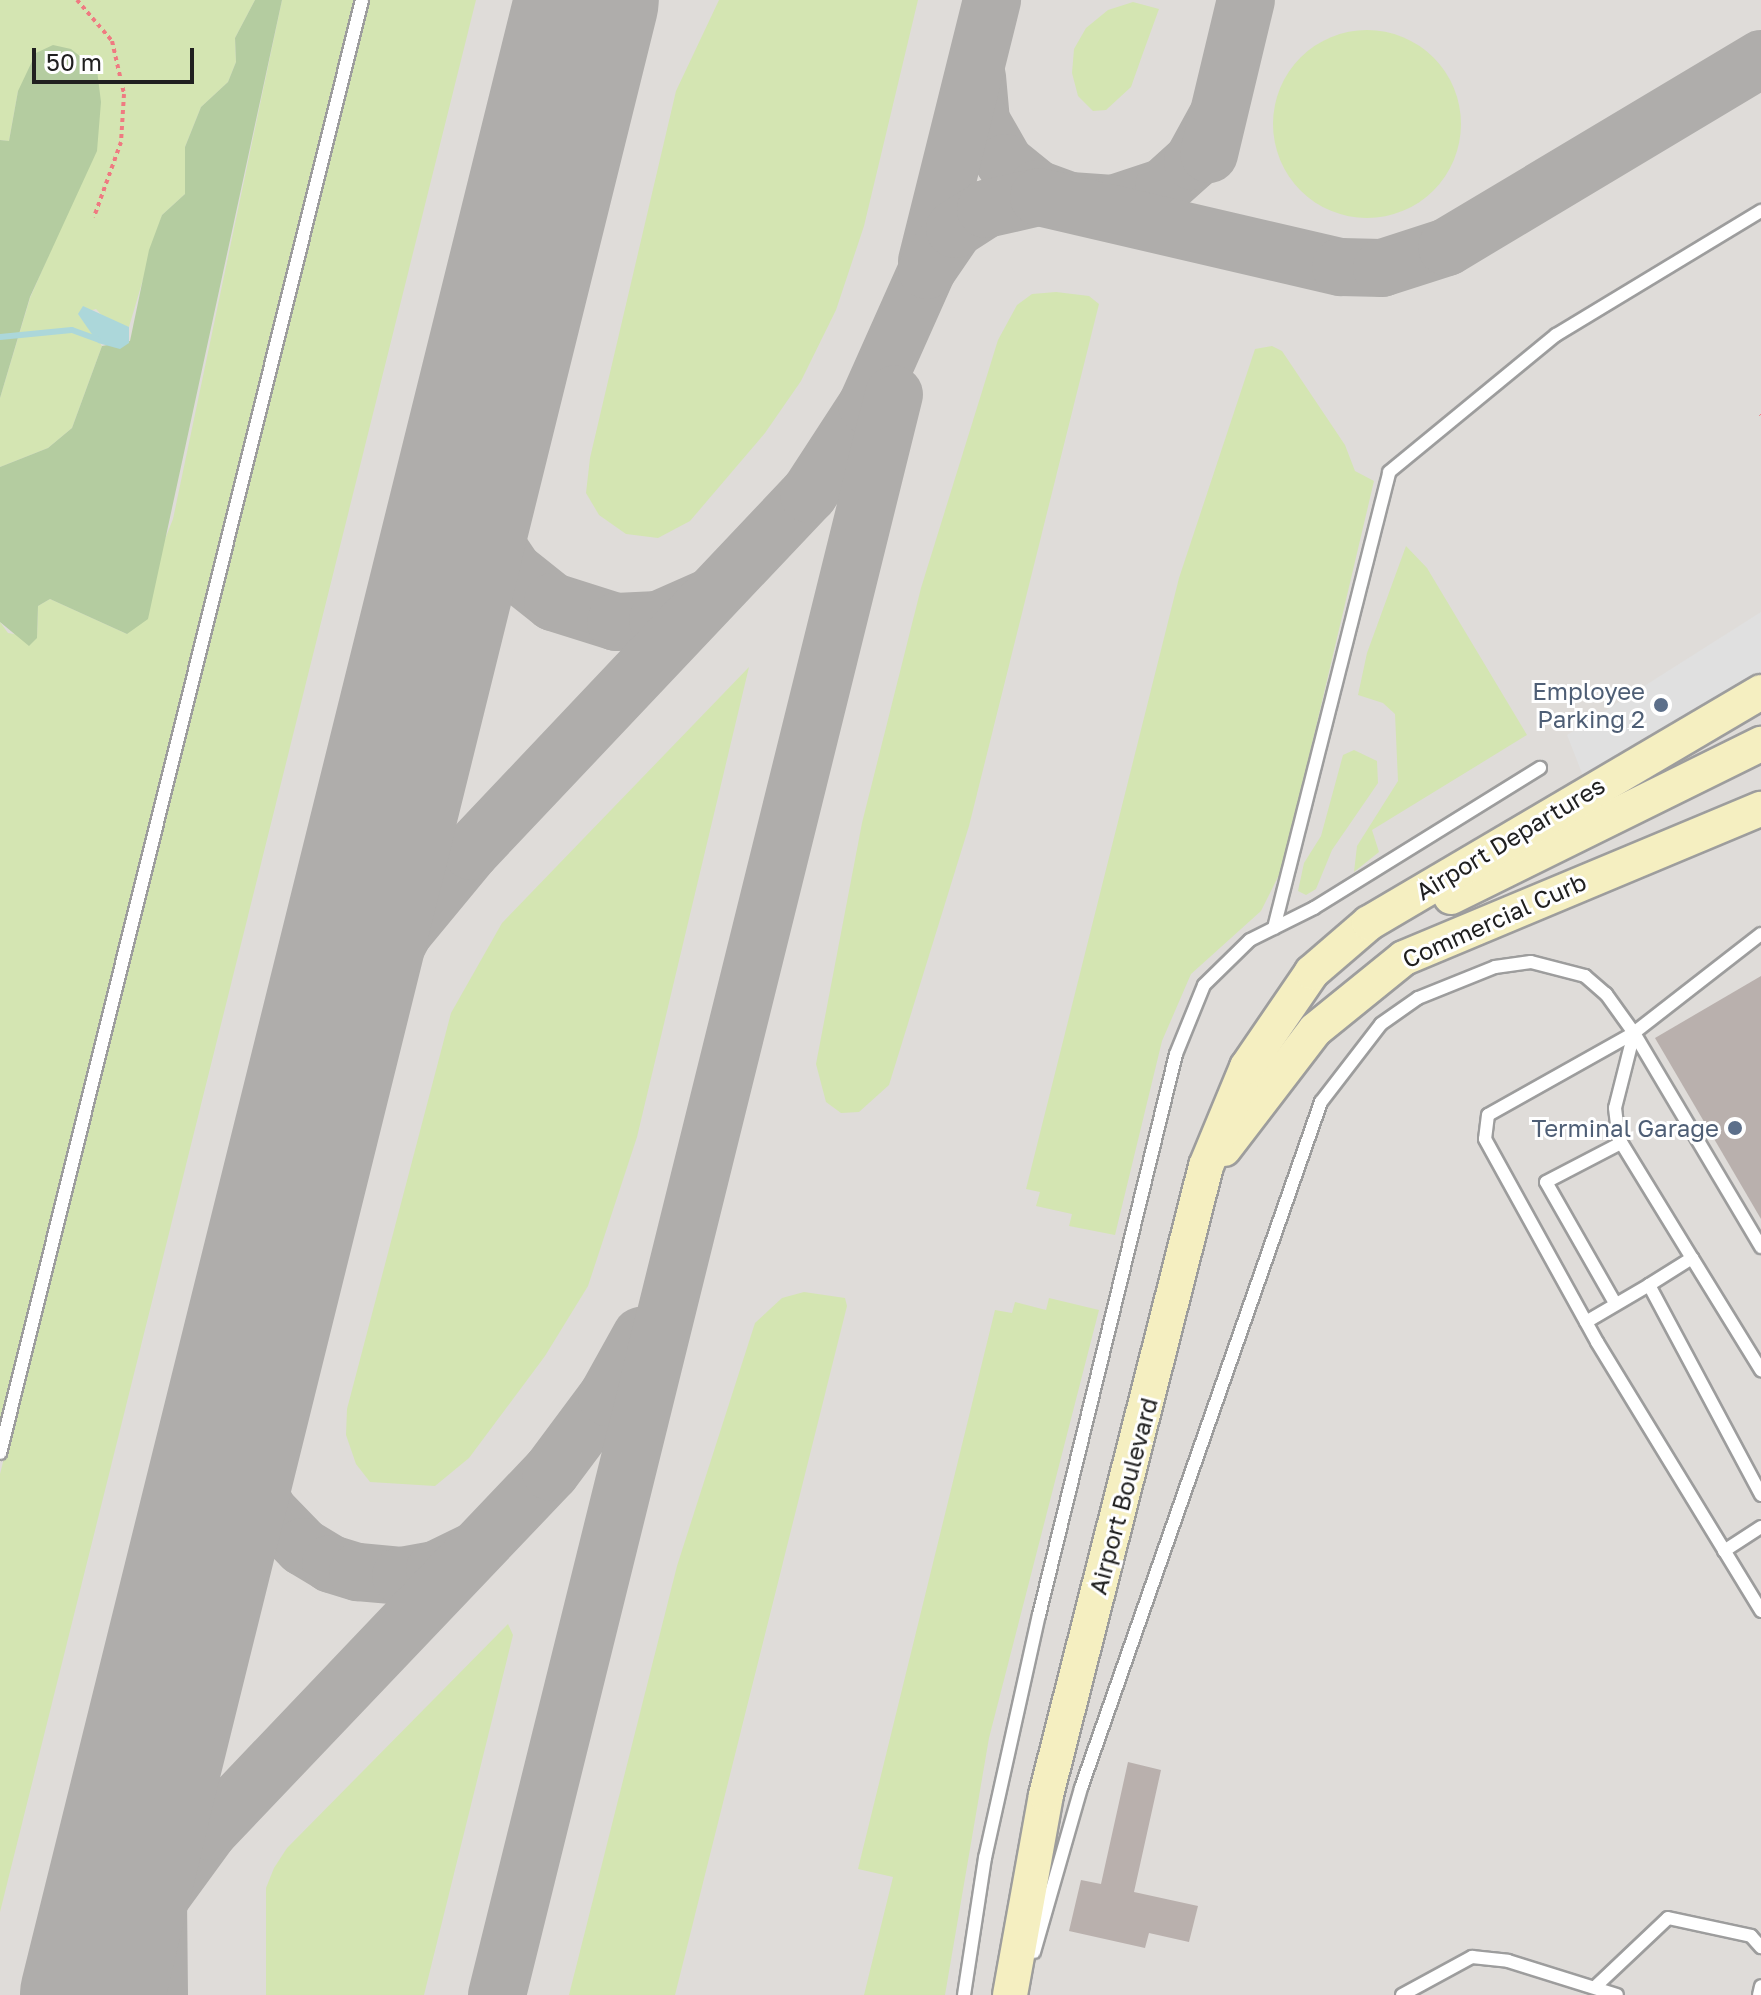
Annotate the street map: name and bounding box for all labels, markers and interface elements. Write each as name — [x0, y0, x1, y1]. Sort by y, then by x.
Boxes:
scale bar — [36, 32, 198, 82]
text: 50 m — [46, 47, 102, 76]
place label: Employee Parking 2 — [1532, 677, 1645, 733]
marker: Employee Parking 2 — [1652, 696, 1670, 714]
street label: Airport Departures — [1410, 770, 1610, 906]
street label: Commercial Curb — [1398, 867, 1590, 973]
place label: Terminal Garage — [1531, 1114, 1719, 1142]
marker: Terminal Garage — [1726, 1119, 1744, 1137]
street label: Airport Boulevard — [1083, 1394, 1163, 1598]

